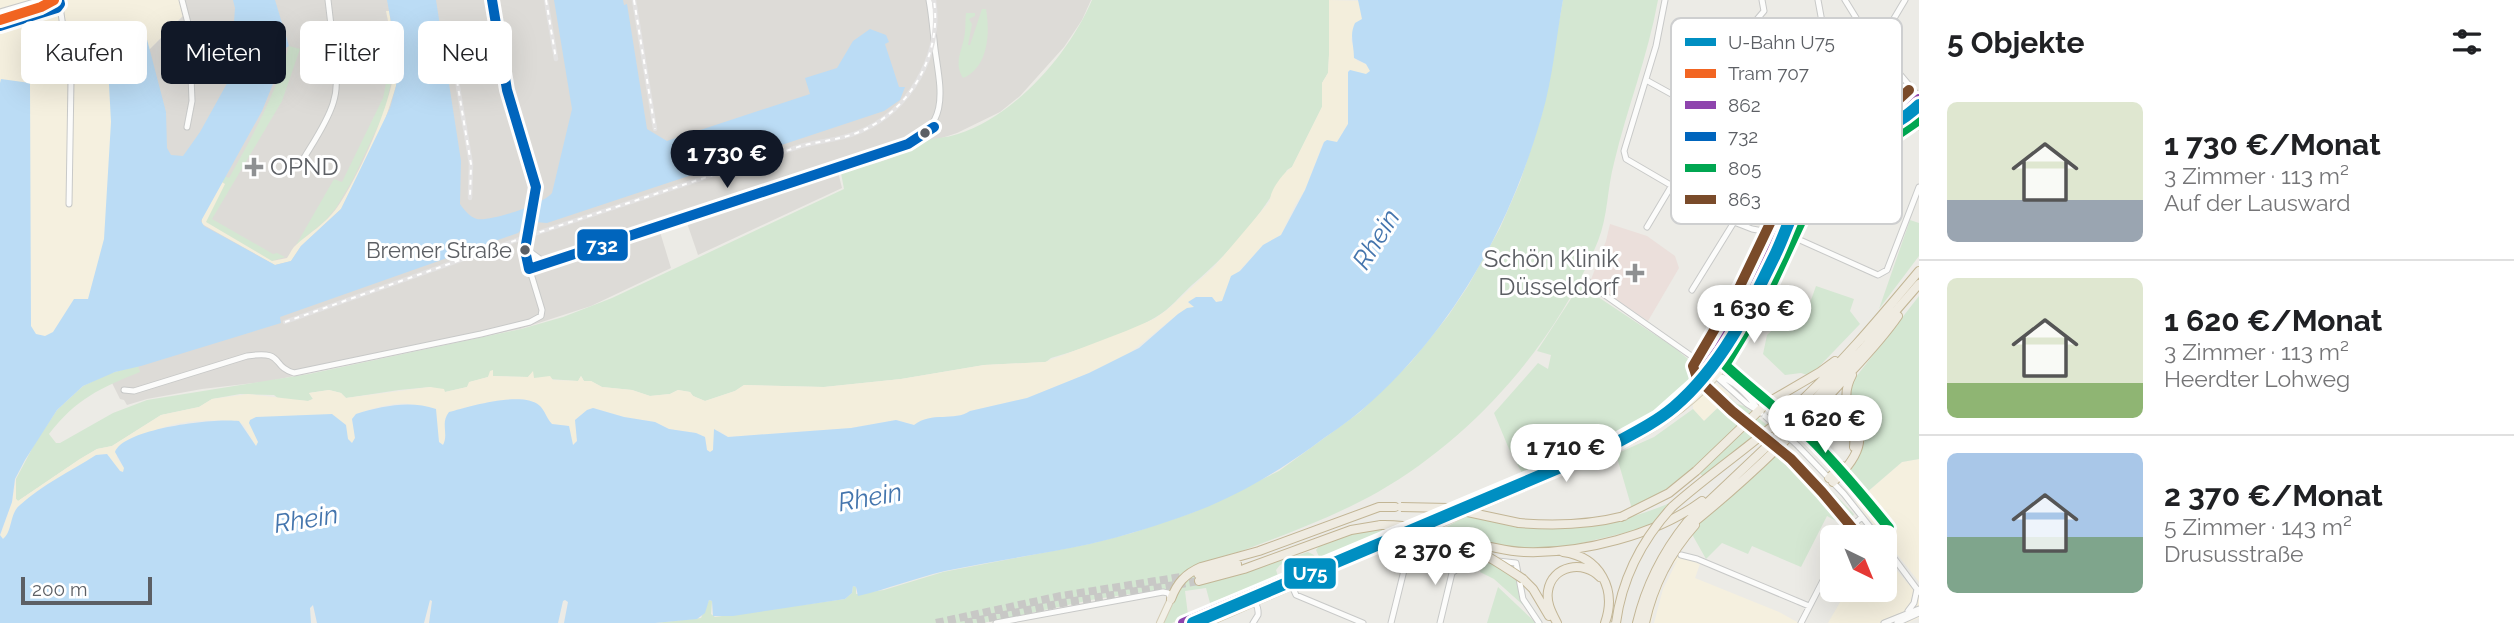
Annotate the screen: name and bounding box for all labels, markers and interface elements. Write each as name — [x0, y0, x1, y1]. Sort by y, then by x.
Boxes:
legend — [1671, 18, 1902, 224]
chip: Kaufen — [21, 21, 147, 84]
chip: Mieten — [161, 21, 286, 84]
chip: Filter — [300, 21, 404, 84]
chip: Neu — [418, 21, 512, 84]
icon: filters — [2448, 23, 2486, 61]
text: 5 Objekte — [1947, 25, 2084, 60]
text: U-Bahn U75 — [1728, 31, 1835, 53]
text: Tram 707 — [1728, 62, 1809, 84]
text: 862 — [1728, 94, 1761, 116]
text: 732 — [1728, 125, 1758, 147]
unlabelled marker — [918, 126, 932, 140]
text: 1 730 €/Monat — [2164, 127, 2381, 162]
pin: 1 730 € — [662, 130, 792, 190]
icon: home — [2003, 130, 2087, 214]
text: 1 730 € — [687, 139, 767, 166]
place label: OPND — [270, 152, 339, 181]
marker: OPND — [244, 157, 264, 177]
text: 805 — [1728, 157, 1761, 179]
text: 3 Zimmer · 113 m² — [2164, 162, 2349, 189]
text: 863 — [1728, 188, 1761, 210]
text: Auf der Lausward — [2164, 189, 2351, 216]
water label: Rhein — [1346, 204, 1406, 274]
line badge: 732 — [576, 228, 629, 262]
text: 732 — [586, 234, 618, 256]
place label: Bremer Straße — [366, 237, 512, 263]
marker: Bremer Straße — [518, 243, 532, 257]
place label: Schön Klinik Düsseldorf — [1484, 244, 1620, 301]
marker: Schön Klinik Düsseldorf — [1625, 263, 1645, 283]
pin: 1 630 € — [1689, 286, 1819, 345]
text: 1 630 € — [1713, 294, 1795, 321]
text: 1 620 €/Monat — [2164, 303, 2382, 338]
icon: home — [2003, 306, 2087, 390]
text: 3 Zimmer · 113 m² — [2164, 338, 2349, 365]
text: Heerdter Lohweg — [2164, 365, 2350, 392]
pin: 1 620 € — [1760, 396, 1890, 455]
text: 1 620 € — [1784, 404, 1866, 431]
pin: 1 710 € — [1501, 424, 1631, 484]
text: 1 710 € — [1526, 433, 1606, 460]
water label: Rhein — [836, 477, 904, 517]
text: 2 370 €/Monat — [2164, 478, 2383, 513]
icon: home — [2003, 481, 2087, 565]
water label: Rhein — [272, 499, 340, 539]
text: 5 Zimmer · 143 m² — [2164, 513, 2352, 540]
north arrow — [1820, 525, 1897, 602]
map controls — [1820, 525, 1897, 602]
pin: 2 370 € — [1370, 528, 1500, 587]
text: 2 370 € — [1394, 536, 1476, 563]
text: Drususstraße — [2164, 540, 2304, 567]
line badge: U75 — [1283, 557, 1337, 590]
text: U75 — [1292, 562, 1328, 584]
scale bar — [21, 574, 152, 606]
text: 200 m — [32, 578, 87, 600]

